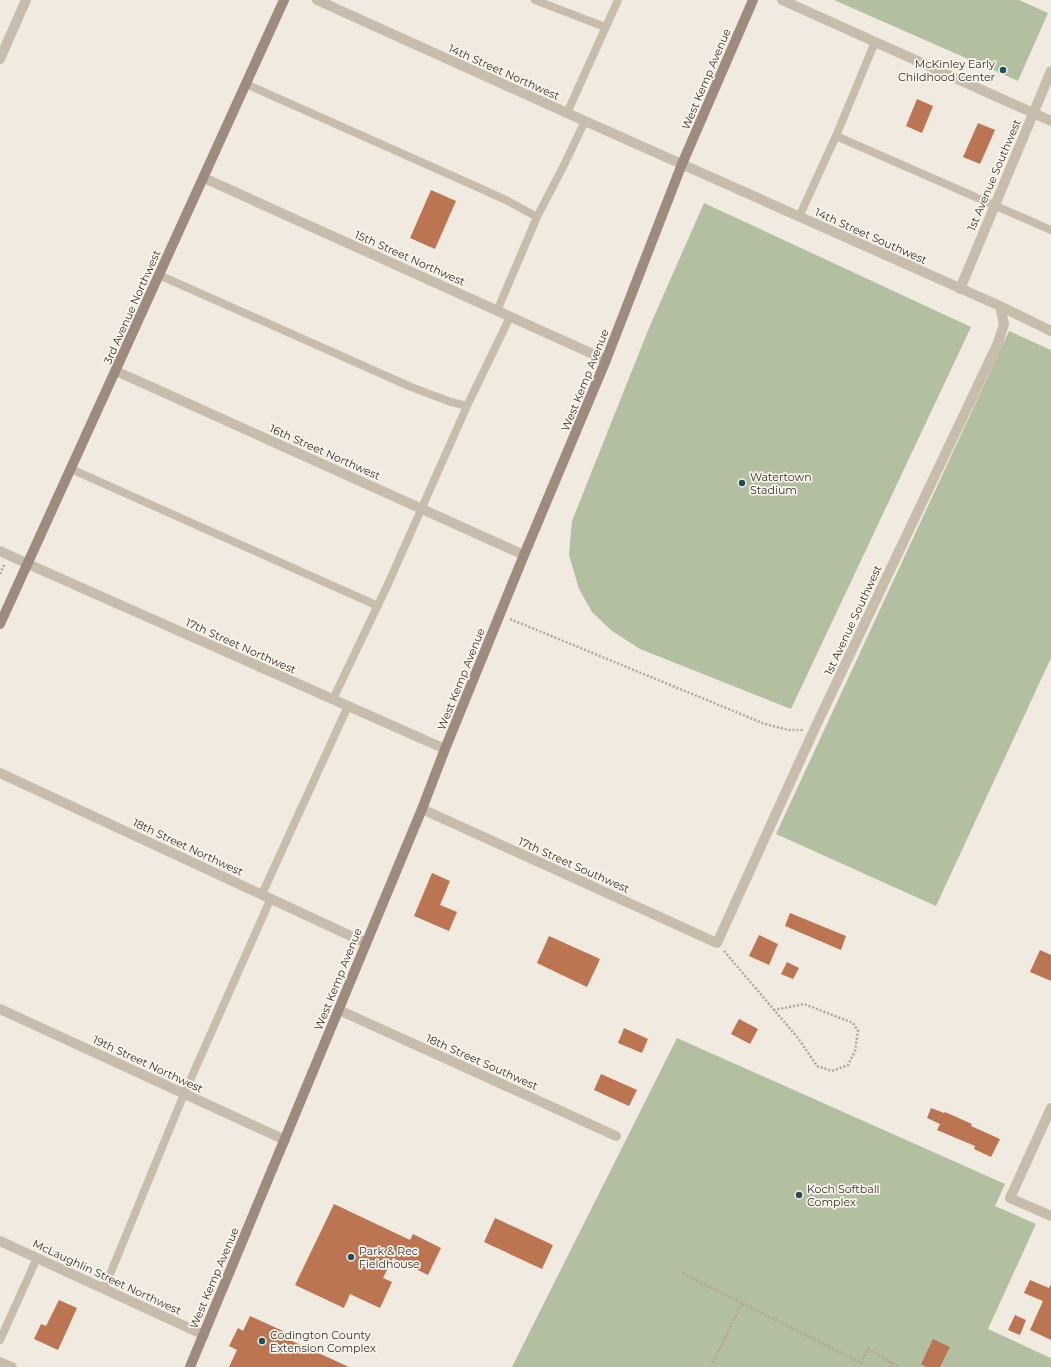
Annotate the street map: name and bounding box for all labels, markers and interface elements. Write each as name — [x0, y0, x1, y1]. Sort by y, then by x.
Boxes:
street label: West Kemp Avenue — [678, 26, 734, 132]
street label: 14th Street Northwest — [446, 41, 562, 103]
place label: McKinley Early Childhood Center — [898, 57, 995, 84]
marker: McKinley Early Childhood Center — [998, 65, 1008, 75]
street label: 1st Avenue Southwest — [964, 117, 1024, 233]
street label: 14th Street Southwest — [813, 205, 930, 267]
street label: 15th Street Northwest — [353, 227, 468, 289]
street label: 3rd Avenue Northwest — [101, 247, 164, 366]
street label: West Kemp Avenue — [558, 327, 612, 433]
street label: 16th Street Northwest — [267, 421, 383, 483]
place label: Watertown Stadium — [750, 470, 812, 497]
marker: Watertown Stadium — [737, 478, 747, 488]
street label: 1st Avenue Southwest — [821, 562, 885, 677]
street label: 17th Street Northwest — [184, 615, 299, 677]
street label: West Kemp Avenue — [434, 626, 488, 732]
street label: 18th Street Northwest — [131, 815, 246, 879]
street label: 17th Street Southwest — [516, 834, 632, 896]
street label: West Kemp Avenue — [311, 926, 365, 1032]
street label: 18th Street Southwest — [424, 1031, 540, 1093]
street label: 19th Street Northwest — [91, 1032, 206, 1096]
place label: Koch Softball Complex — [807, 1182, 880, 1209]
marker: Koch Softball Complex — [794, 1190, 804, 1200]
street label: West Kemp Avenue — [186, 1225, 242, 1331]
street label: McLaughlin Street Northwest — [30, 1236, 184, 1318]
place label: Park & Rec Fieldhouse — [359, 1244, 420, 1271]
marker: Park & Rec Fieldhouse — [346, 1252, 356, 1262]
place label: Codington County Extension Complex — [270, 1328, 376, 1355]
marker: Codington County Extension Complex — [257, 1336, 267, 1346]

